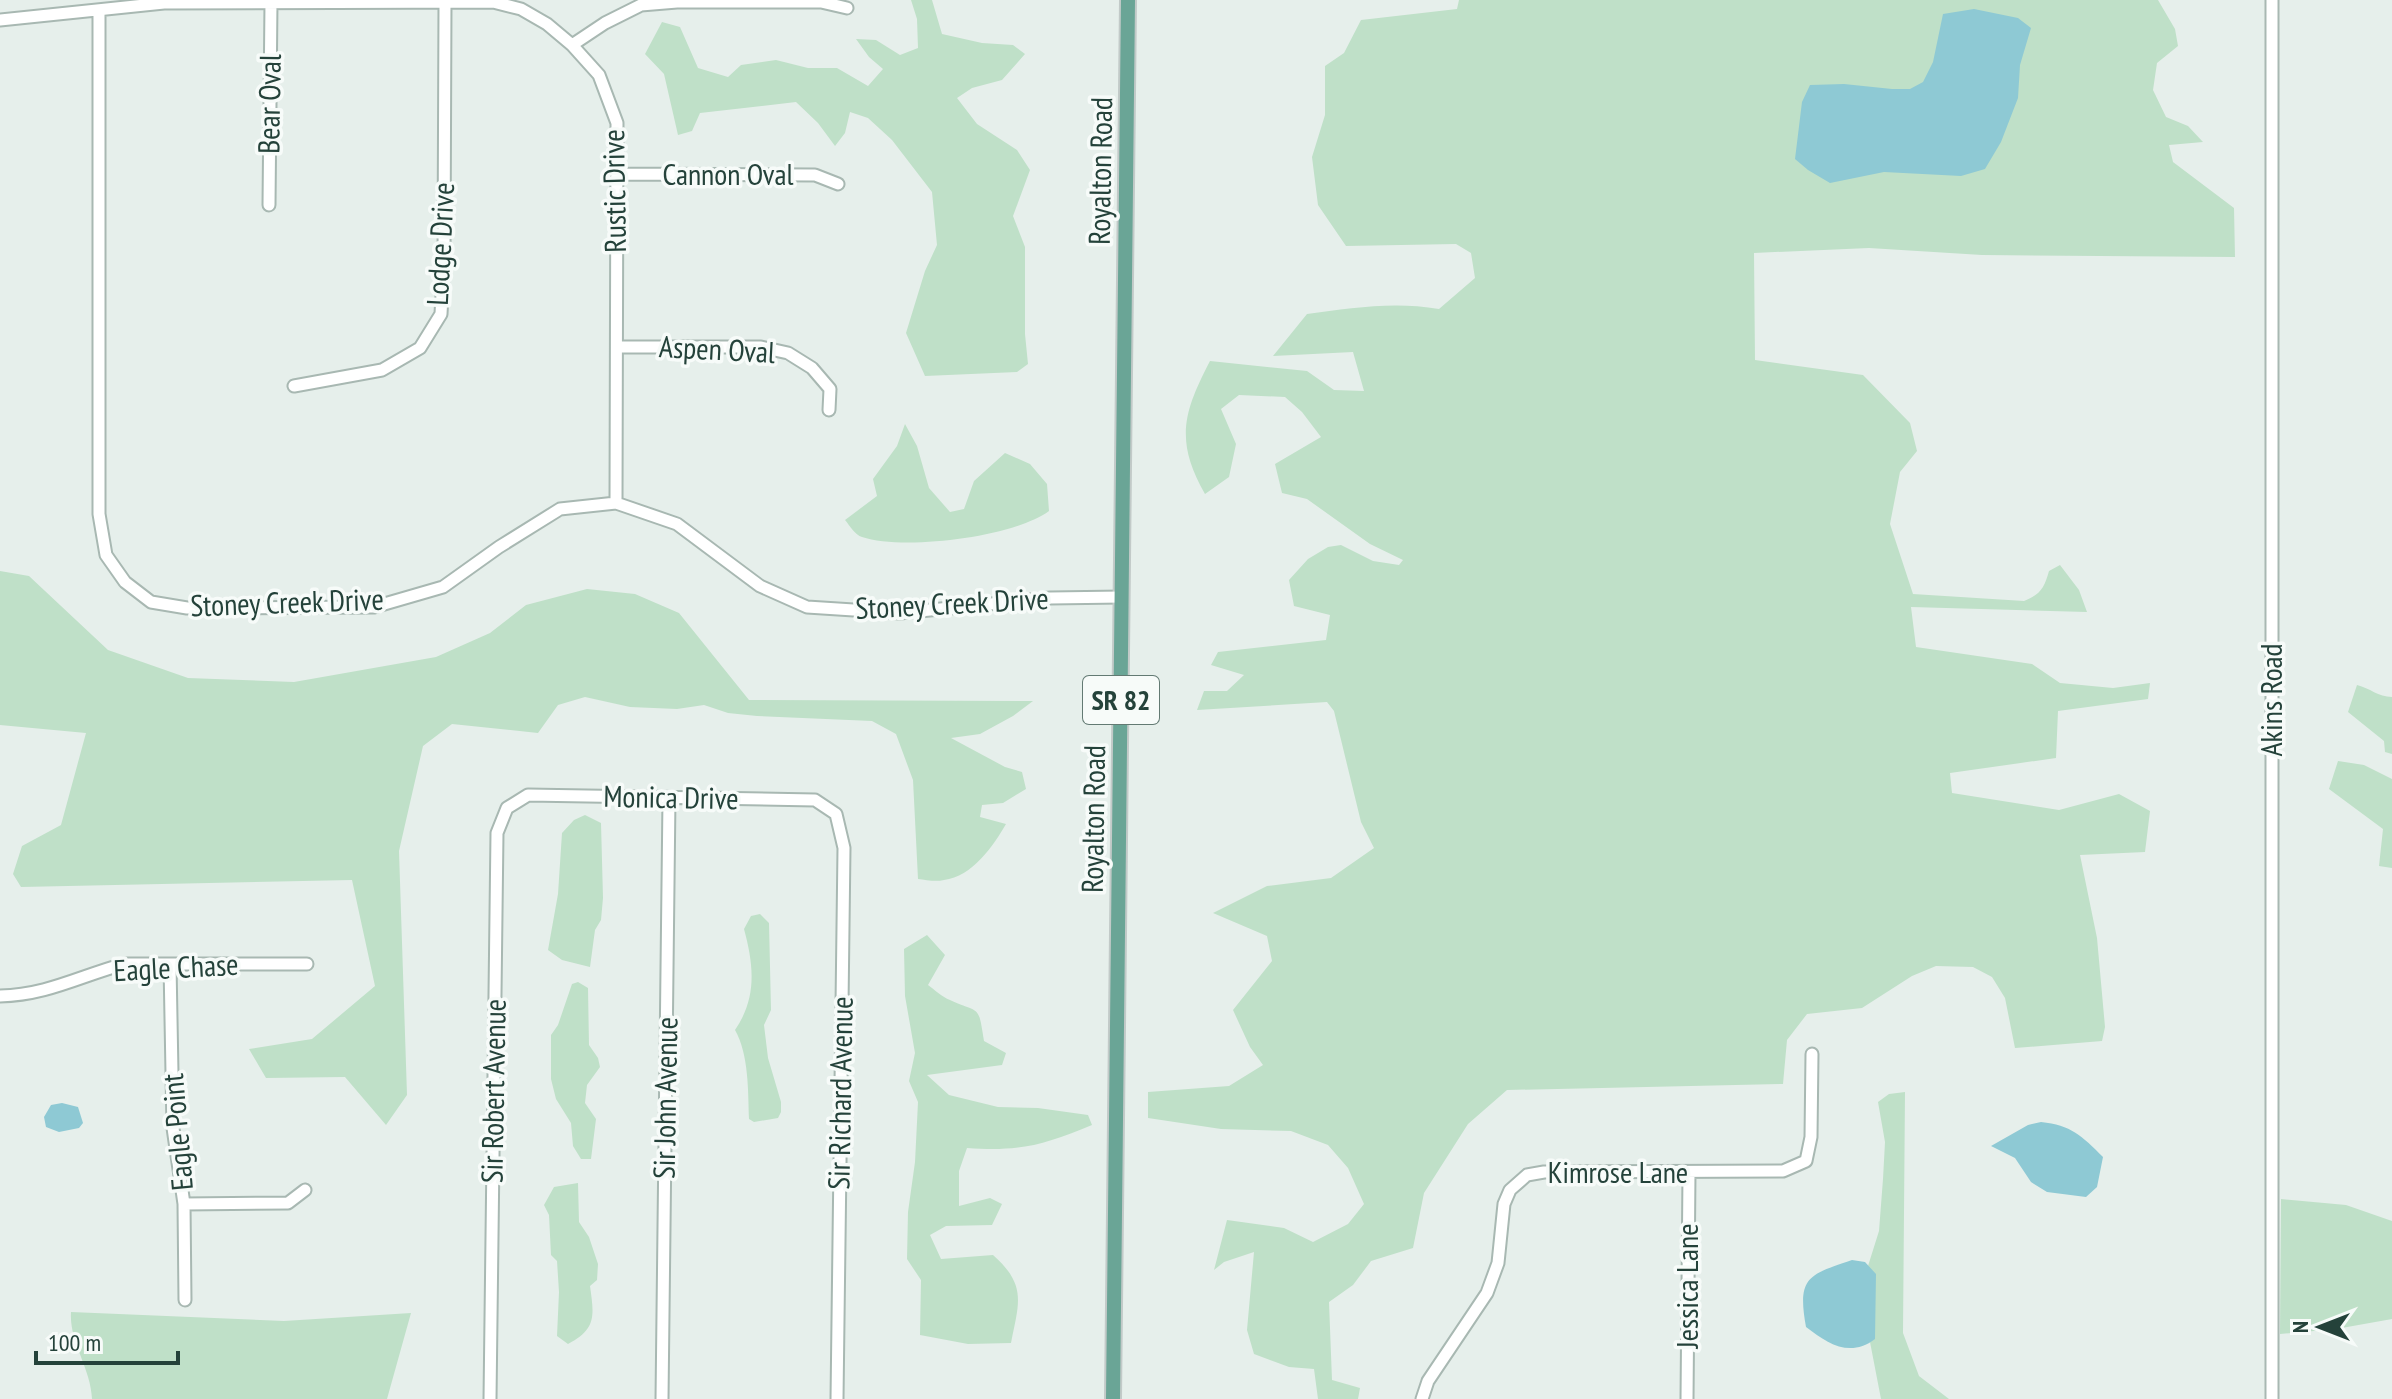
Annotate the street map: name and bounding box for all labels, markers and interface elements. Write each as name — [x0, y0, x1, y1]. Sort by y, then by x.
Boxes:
street label: Bear Oval — [248, 54, 289, 154]
street label: Royalton Road — [1079, 97, 1120, 245]
street label: Rustic Drive — [593, 129, 634, 253]
street label: Cannon Oval — [663, 154, 793, 193]
street label: Lodge Drive — [417, 181, 462, 307]
street label: Aspen Oval — [658, 326, 776, 371]
street label: Stoney Creek Drive — [854, 578, 1050, 627]
street label: Stoney Creek Drive — [190, 579, 384, 624]
street label: Akins Road — [2251, 643, 2290, 757]
road number: SR 82 — [1083, 676, 1159, 724]
street label: Royalton Road — [1072, 745, 1113, 893]
street label: Monica Drive — [603, 776, 739, 817]
street label: Eagle Chase — [112, 944, 239, 989]
street label: Sir Richard Avenue — [818, 996, 861, 1190]
street label: Sir Robert Avenue — [471, 999, 514, 1183]
street label: Sir John Avenue — [644, 1017, 685, 1179]
street label: Eagle Point — [152, 1071, 201, 1192]
street label: Kimrose Lane — [1548, 1152, 1688, 1191]
street label: Jessica Lane — [1667, 1223, 1706, 1350]
north arrow — [2280, 1287, 2360, 1367]
scale bar — [36, 1315, 178, 1365]
text: N — [2286, 1321, 2314, 1333]
text: 100 m — [48, 1327, 101, 1358]

